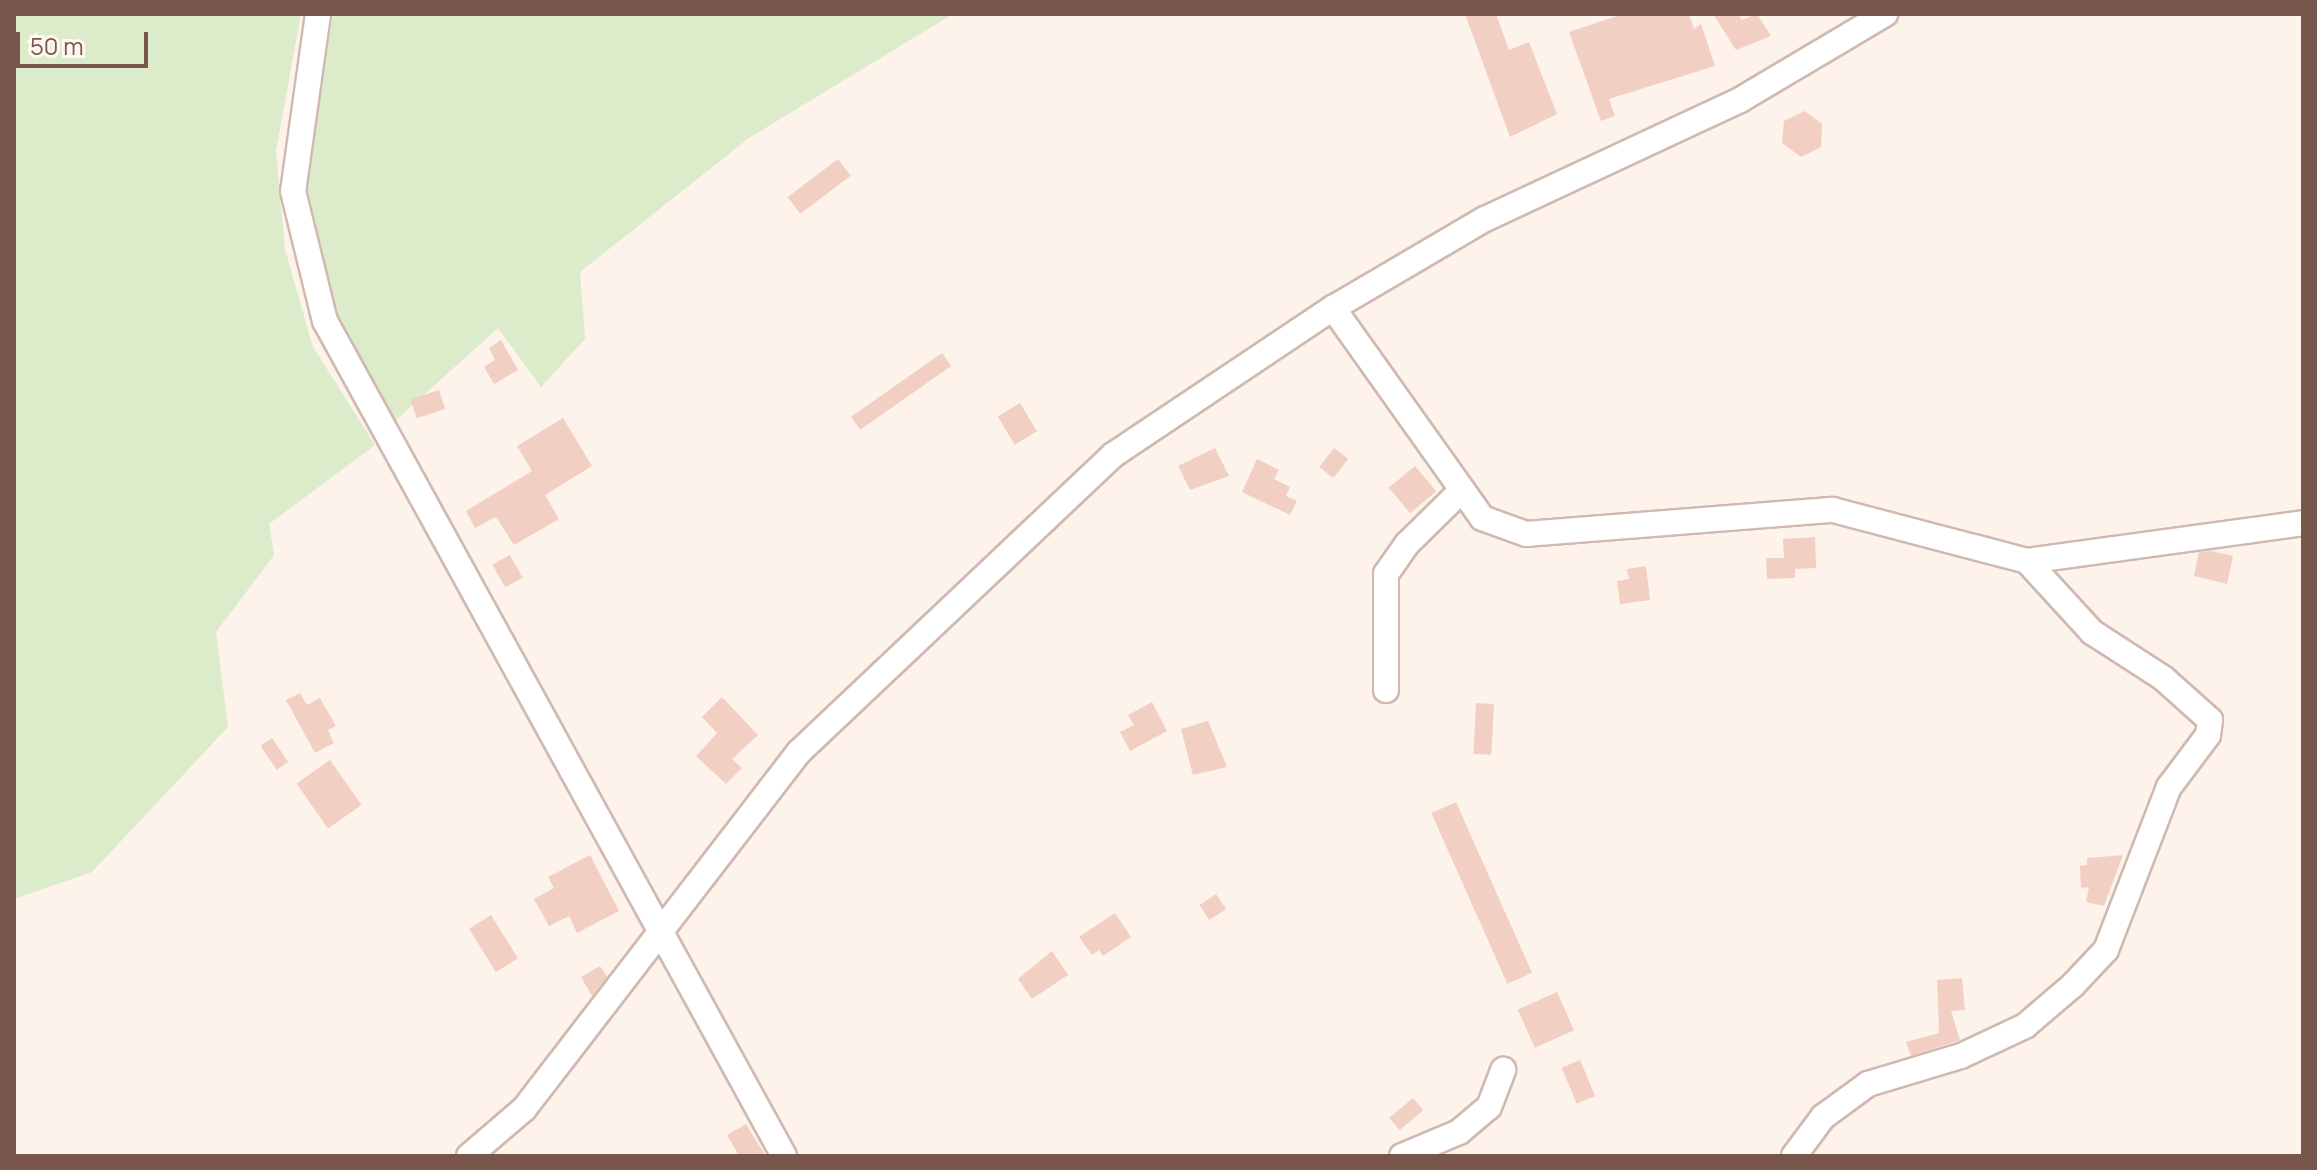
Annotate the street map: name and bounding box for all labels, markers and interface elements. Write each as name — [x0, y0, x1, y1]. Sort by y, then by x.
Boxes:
scale bar — [20, 16, 152, 66]
text: 50 m — [30, 29, 84, 62]

